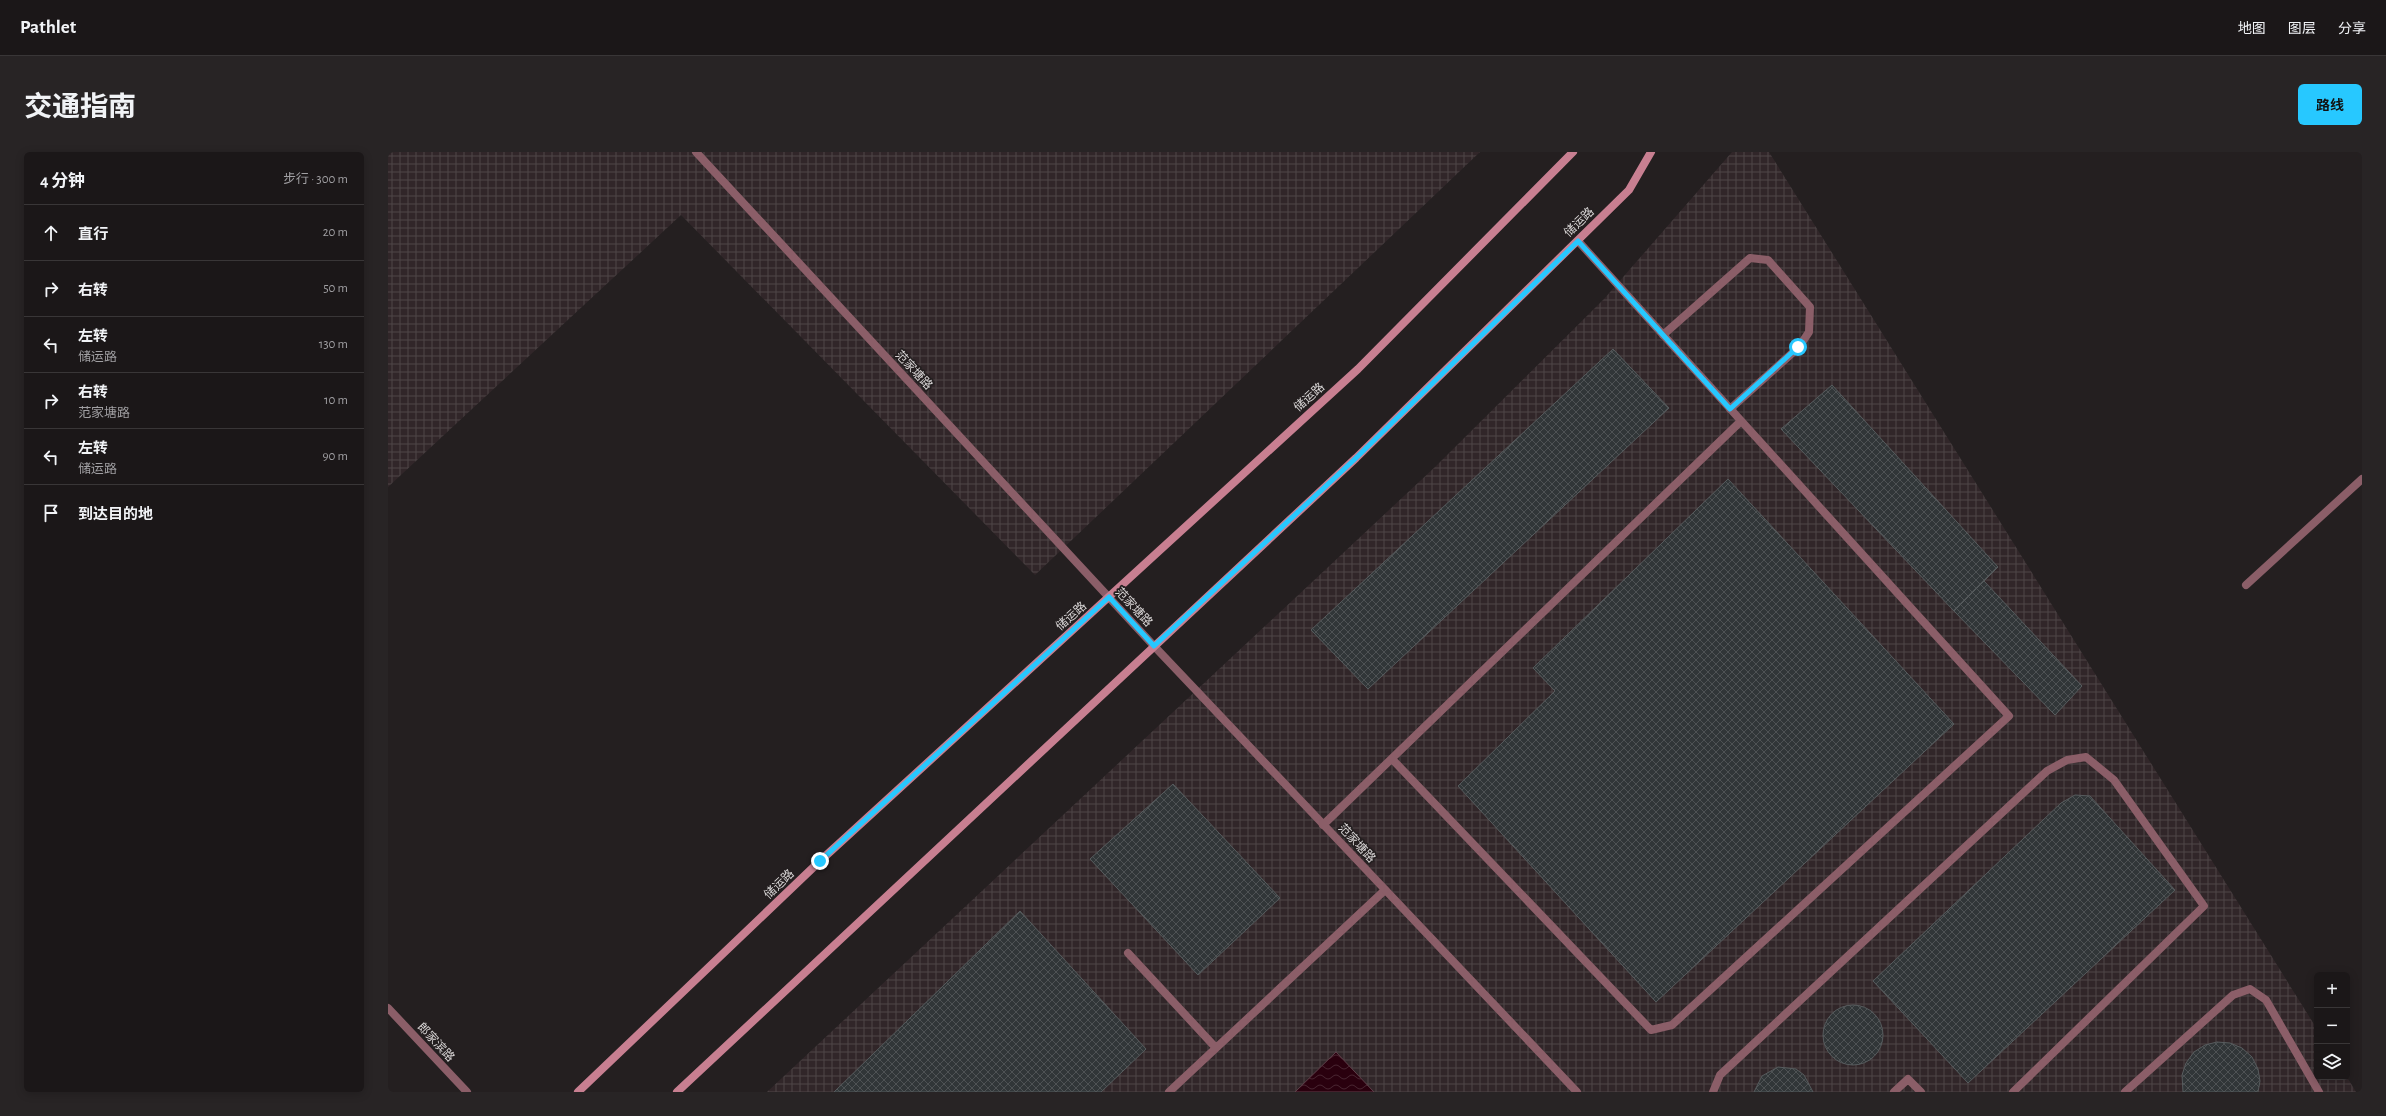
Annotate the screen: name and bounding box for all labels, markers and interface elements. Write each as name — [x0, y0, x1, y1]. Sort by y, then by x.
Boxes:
text: Pathlet — [20, 18, 76, 37]
text: 地图 — [2238, 22, 2266, 36]
text: 图层 — [2288, 22, 2316, 36]
text: 分享 — [2338, 22, 2366, 36]
button: 路线 — [2298, 84, 2362, 125]
text: 交通指南 — [24, 94, 136, 122]
text: 4 分钟 — [40, 172, 85, 189]
text: 步行 · 300 m — [283, 173, 348, 186]
street label: 储运路 — [1561, 204, 1596, 239]
icon: ahead — [40, 222, 62, 244]
text: 20 m — [323, 226, 348, 239]
text: 直行 — [78, 227, 108, 242]
icon: right — [40, 278, 62, 300]
text: 50 m — [323, 282, 348, 295]
text: 右转 — [78, 283, 108, 298]
text: 左转 — [78, 329, 108, 344]
icon: left — [40, 334, 62, 356]
text: 130 m — [319, 338, 348, 351]
route start — [1789, 338, 1807, 356]
street label: 范家塘路 — [893, 348, 935, 392]
text: 储运路 — [78, 351, 117, 364]
street label: 储运路 — [1291, 380, 1326, 414]
text: 右转 — [78, 385, 108, 400]
icon: right — [40, 390, 62, 412]
text: 10 m — [324, 394, 348, 407]
text: 范家塘路 — [78, 407, 130, 420]
text: 左转 — [78, 441, 108, 456]
icon: left — [40, 446, 62, 468]
text: 90 m — [322, 450, 348, 463]
text: 储运路 — [78, 463, 117, 476]
icon: arrive — [40, 502, 62, 524]
text: 到达目的地 — [78, 507, 153, 522]
street label: 范家塘路 — [1113, 585, 1155, 629]
street label: 储运路 — [1053, 599, 1088, 633]
street label: 范家塘路 — [1336, 821, 1378, 865]
route end — [811, 852, 829, 870]
street label: 储运路 — [761, 866, 796, 901]
map controls — [2314, 972, 2350, 1080]
button: + — [2314, 972, 2350, 1008]
button: − — [2314, 1008, 2350, 1044]
street label: 郎家滨路 — [415, 1020, 457, 1064]
button: layers — [2314, 1044, 2350, 1080]

